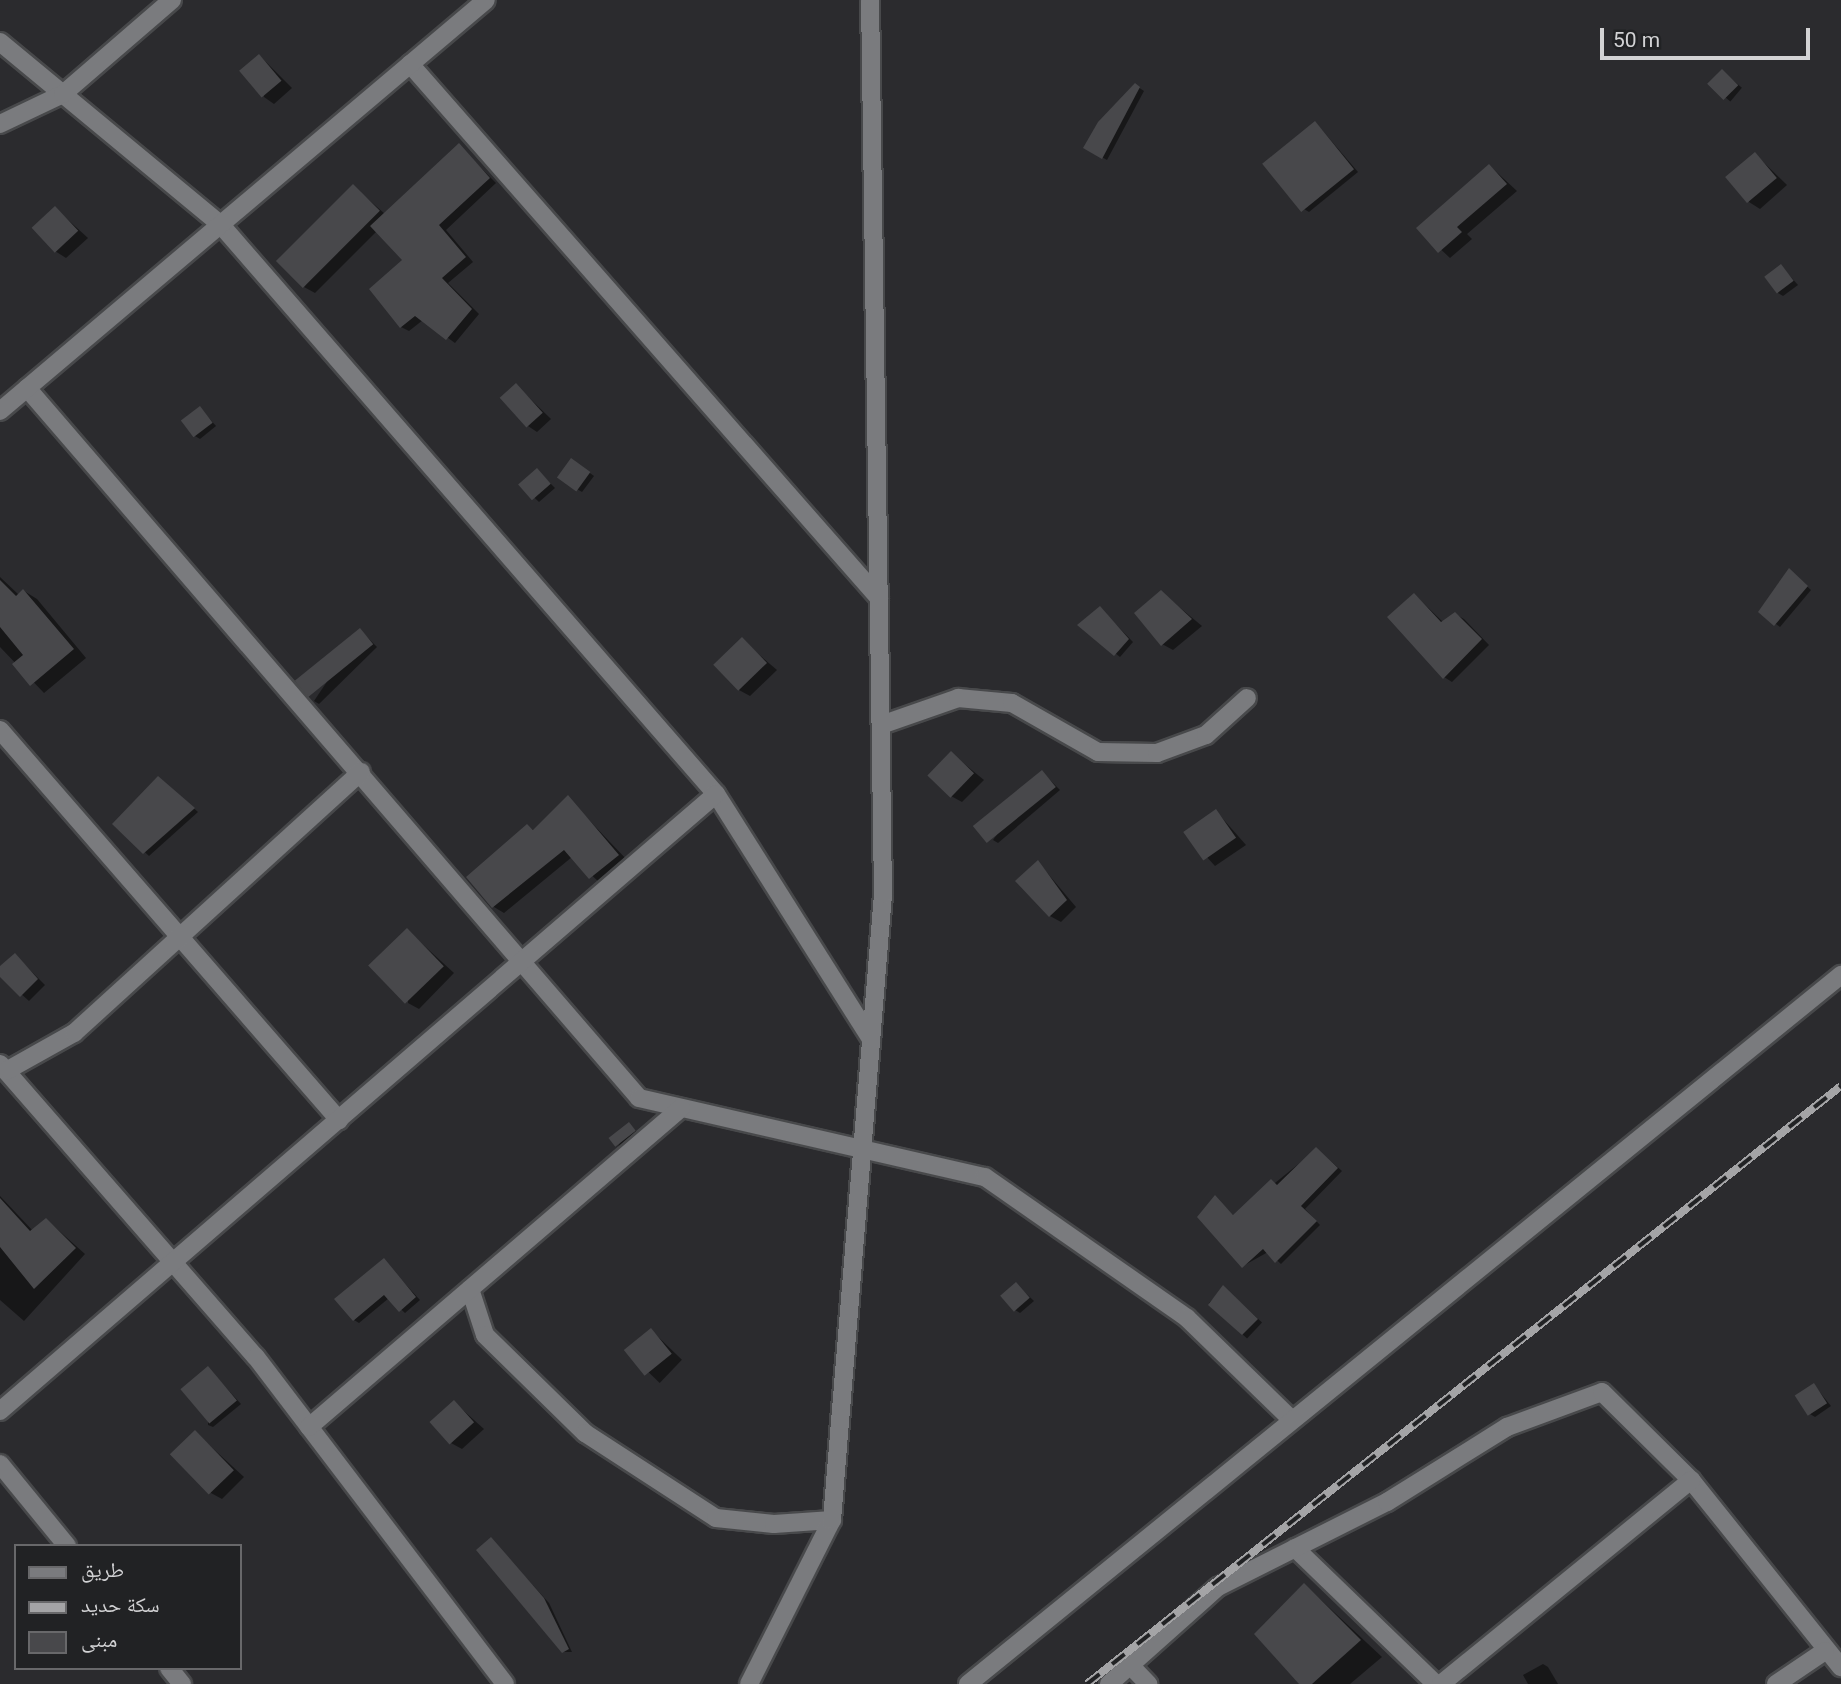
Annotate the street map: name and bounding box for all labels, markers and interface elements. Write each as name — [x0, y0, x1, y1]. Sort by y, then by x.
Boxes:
scale bar — [1603, 14, 1813, 58]
text: 50 m — [1613, 28, 1660, 52]
legend — [14, 1544, 242, 1670]
text: طريق — [81, 1558, 124, 1582]
text: سكة حديد — [81, 1593, 160, 1617]
text: مبنى — [81, 1628, 117, 1652]

